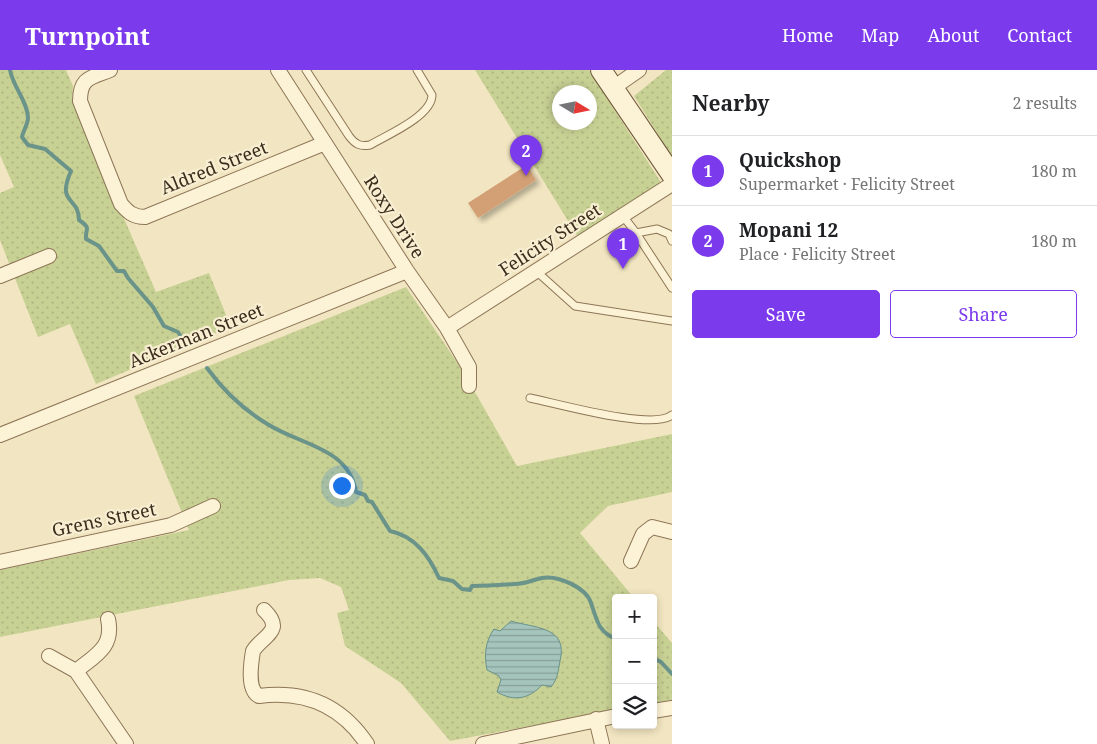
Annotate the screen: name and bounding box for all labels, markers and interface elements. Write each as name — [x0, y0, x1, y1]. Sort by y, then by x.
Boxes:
text: Turnpoint — [25, 19, 150, 52]
text: Home — [782, 23, 833, 47]
text: Map — [861, 23, 899, 47]
text: About — [927, 23, 979, 47]
text: Contact — [1007, 23, 1072, 47]
north arrow — [552, 85, 597, 130]
text: Nearby — [692, 89, 770, 117]
text: 2 results — [1013, 92, 1077, 114]
street label: Aldred Street — [157, 135, 271, 199]
pin: 2 — [510, 135, 542, 176]
text: Quickshop — [739, 147, 841, 173]
text: 1 — [703, 160, 713, 182]
text: 180 m — [1031, 160, 1077, 182]
street label: Roxy Drive — [359, 170, 431, 263]
text: Supermarket · Felicity Street — [739, 173, 955, 195]
street label: Felicity Street — [494, 197, 605, 281]
text: Mopani 12 — [739, 217, 838, 243]
pin: 1 — [607, 228, 639, 269]
text: 2 — [703, 230, 713, 252]
text: 180 m — [1031, 230, 1077, 252]
text: Place · Felicity Street — [739, 243, 895, 265]
button: Save — [692, 290, 880, 338]
button: Share — [890, 290, 1077, 338]
street label: Ackerman Street — [125, 297, 266, 373]
your location — [329, 473, 355, 499]
street label: Grens Street — [50, 496, 158, 542]
map controls — [612, 594, 657, 729]
button: + — [612, 594, 657, 639]
button: − — [612, 639, 657, 684]
button: layers — [612, 684, 657, 729]

